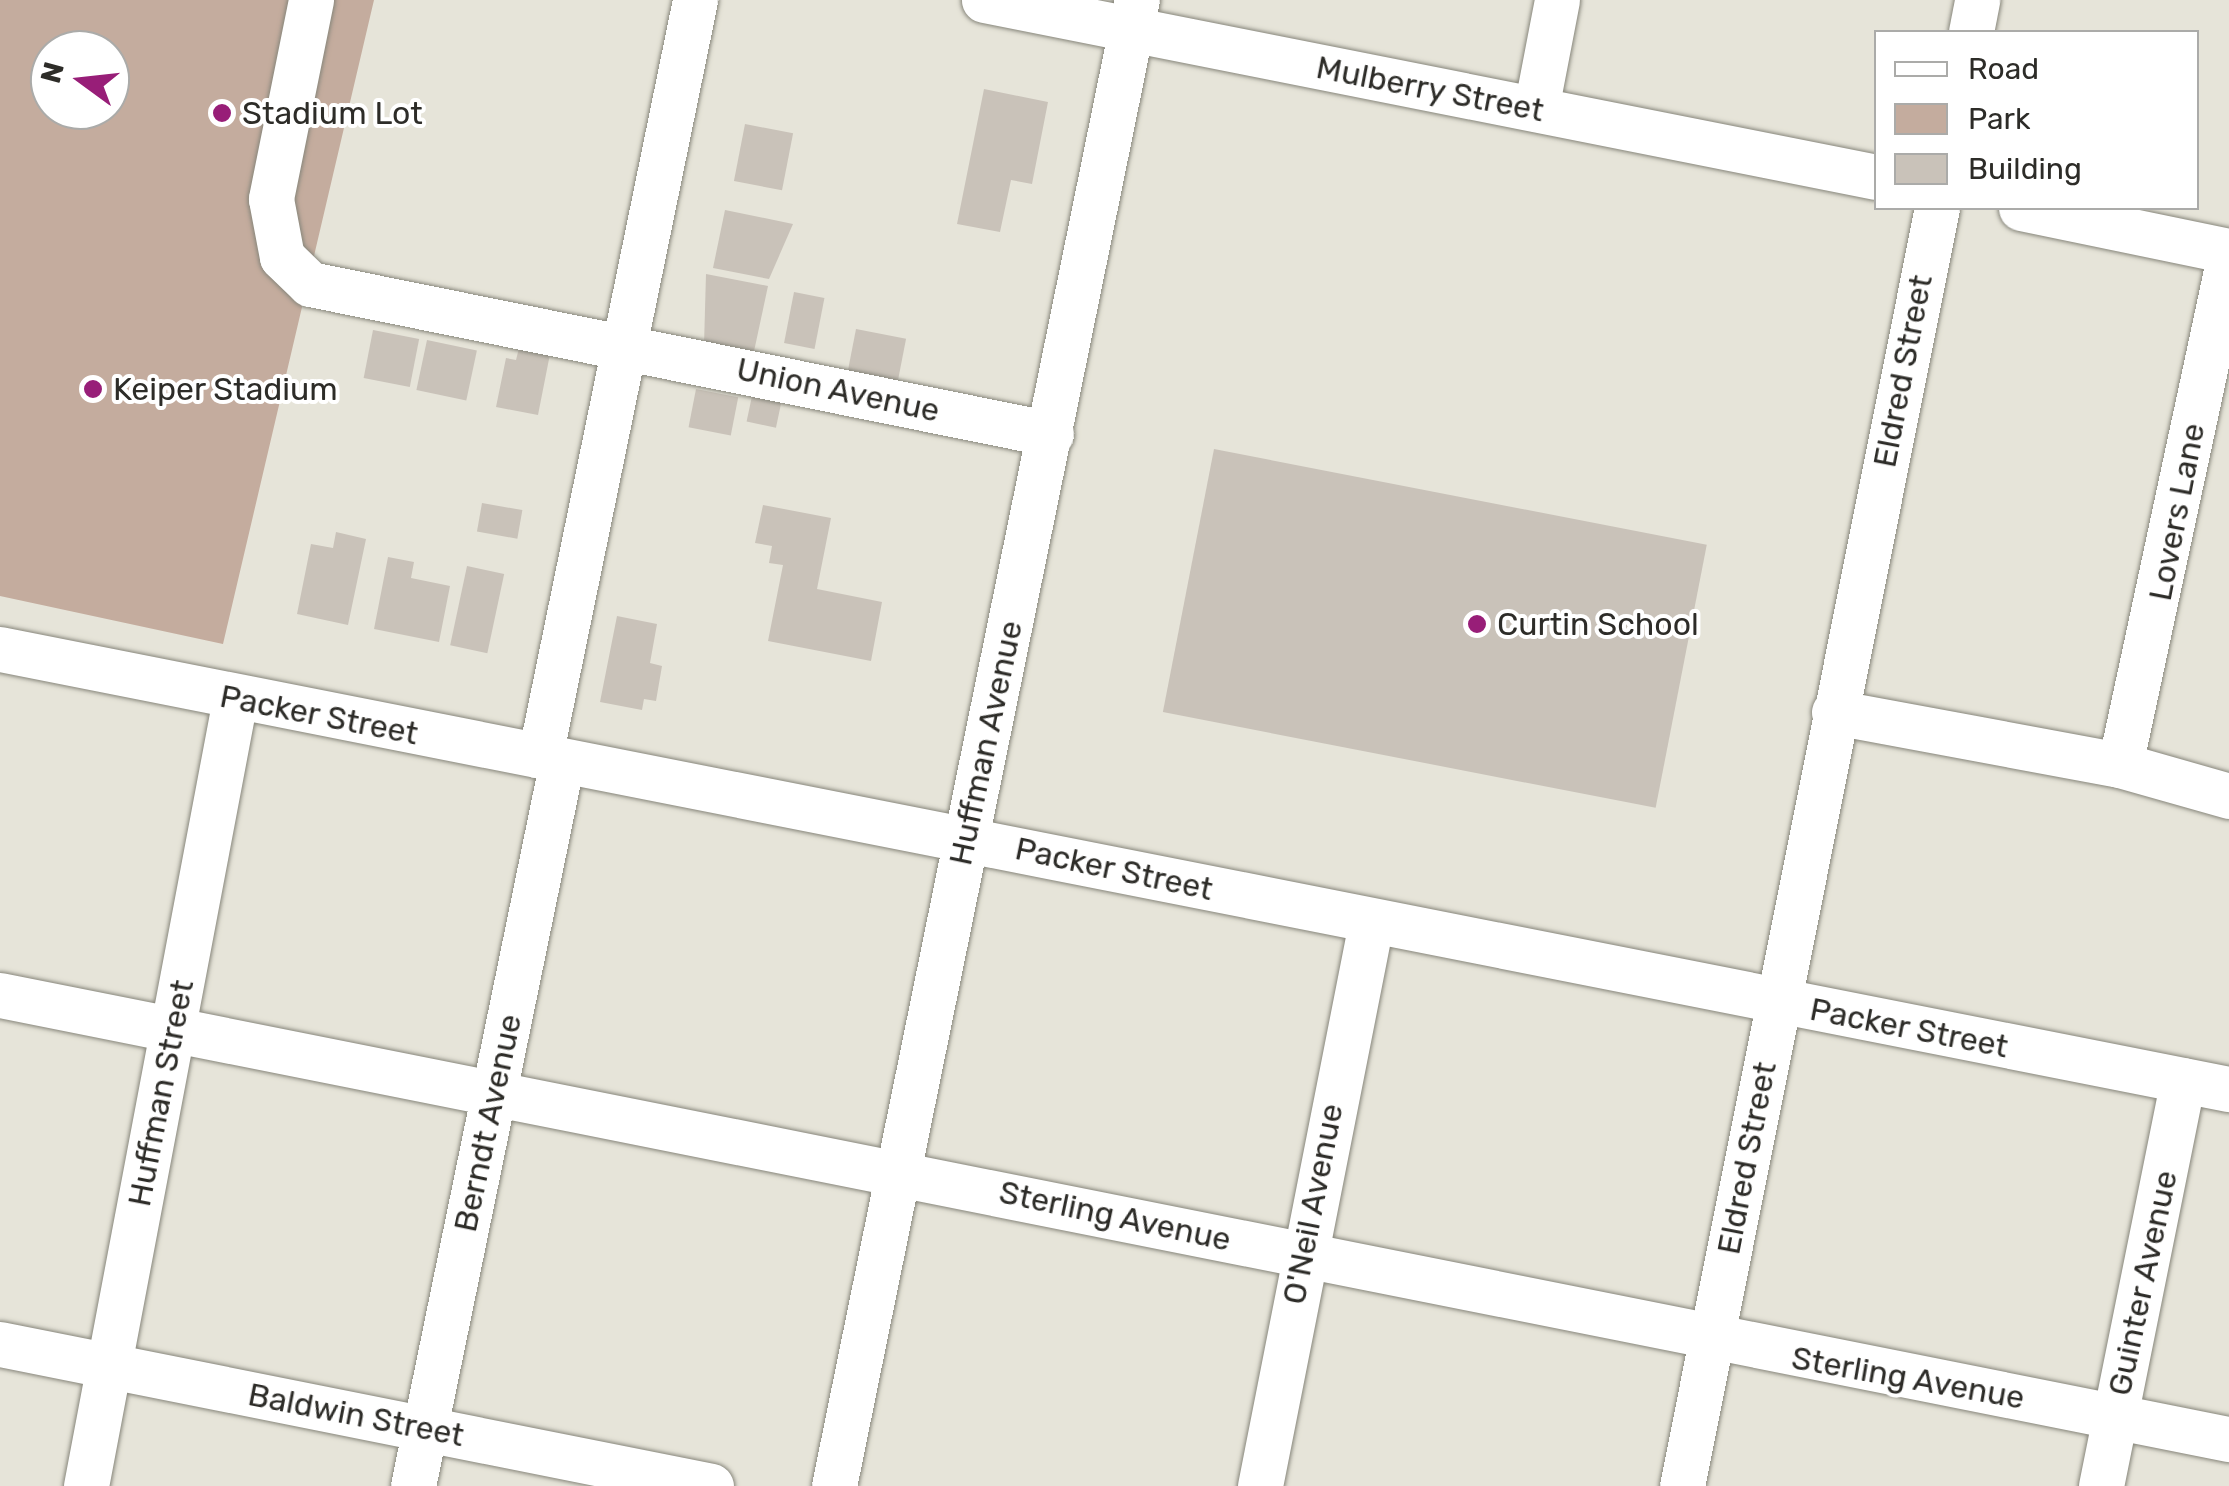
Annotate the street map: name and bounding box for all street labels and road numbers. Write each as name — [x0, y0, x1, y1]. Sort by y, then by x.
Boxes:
street label: Mulberry Street — [1313, 48, 1547, 130]
street label: Eldred Street — [1866, 271, 1940, 471]
street label: Union Avenue — [733, 350, 943, 430]
street label: Lovers Lane — [2141, 420, 2213, 604]
street label: Huffman Avenue — [941, 617, 1031, 869]
street label: Packer Street — [216, 677, 422, 753]
street label: Packer Street — [1011, 829, 1217, 909]
street label: Huffman Street — [120, 976, 202, 1210]
street label: Packer Street — [1806, 990, 2012, 1066]
street label: Berndt Avenue — [446, 1010, 530, 1236]
street label: Eldred Street — [1710, 1058, 1784, 1258]
street label: O'Neil Avenue — [1275, 1100, 1351, 1308]
street label: Guinter Avenue — [2100, 1166, 2186, 1400]
street label: Sterling Avenue — [995, 1173, 1235, 1259]
street label: Sterling Avenue — [1788, 1339, 2028, 1417]
street label: Baldwin Street — [245, 1375, 467, 1455]

